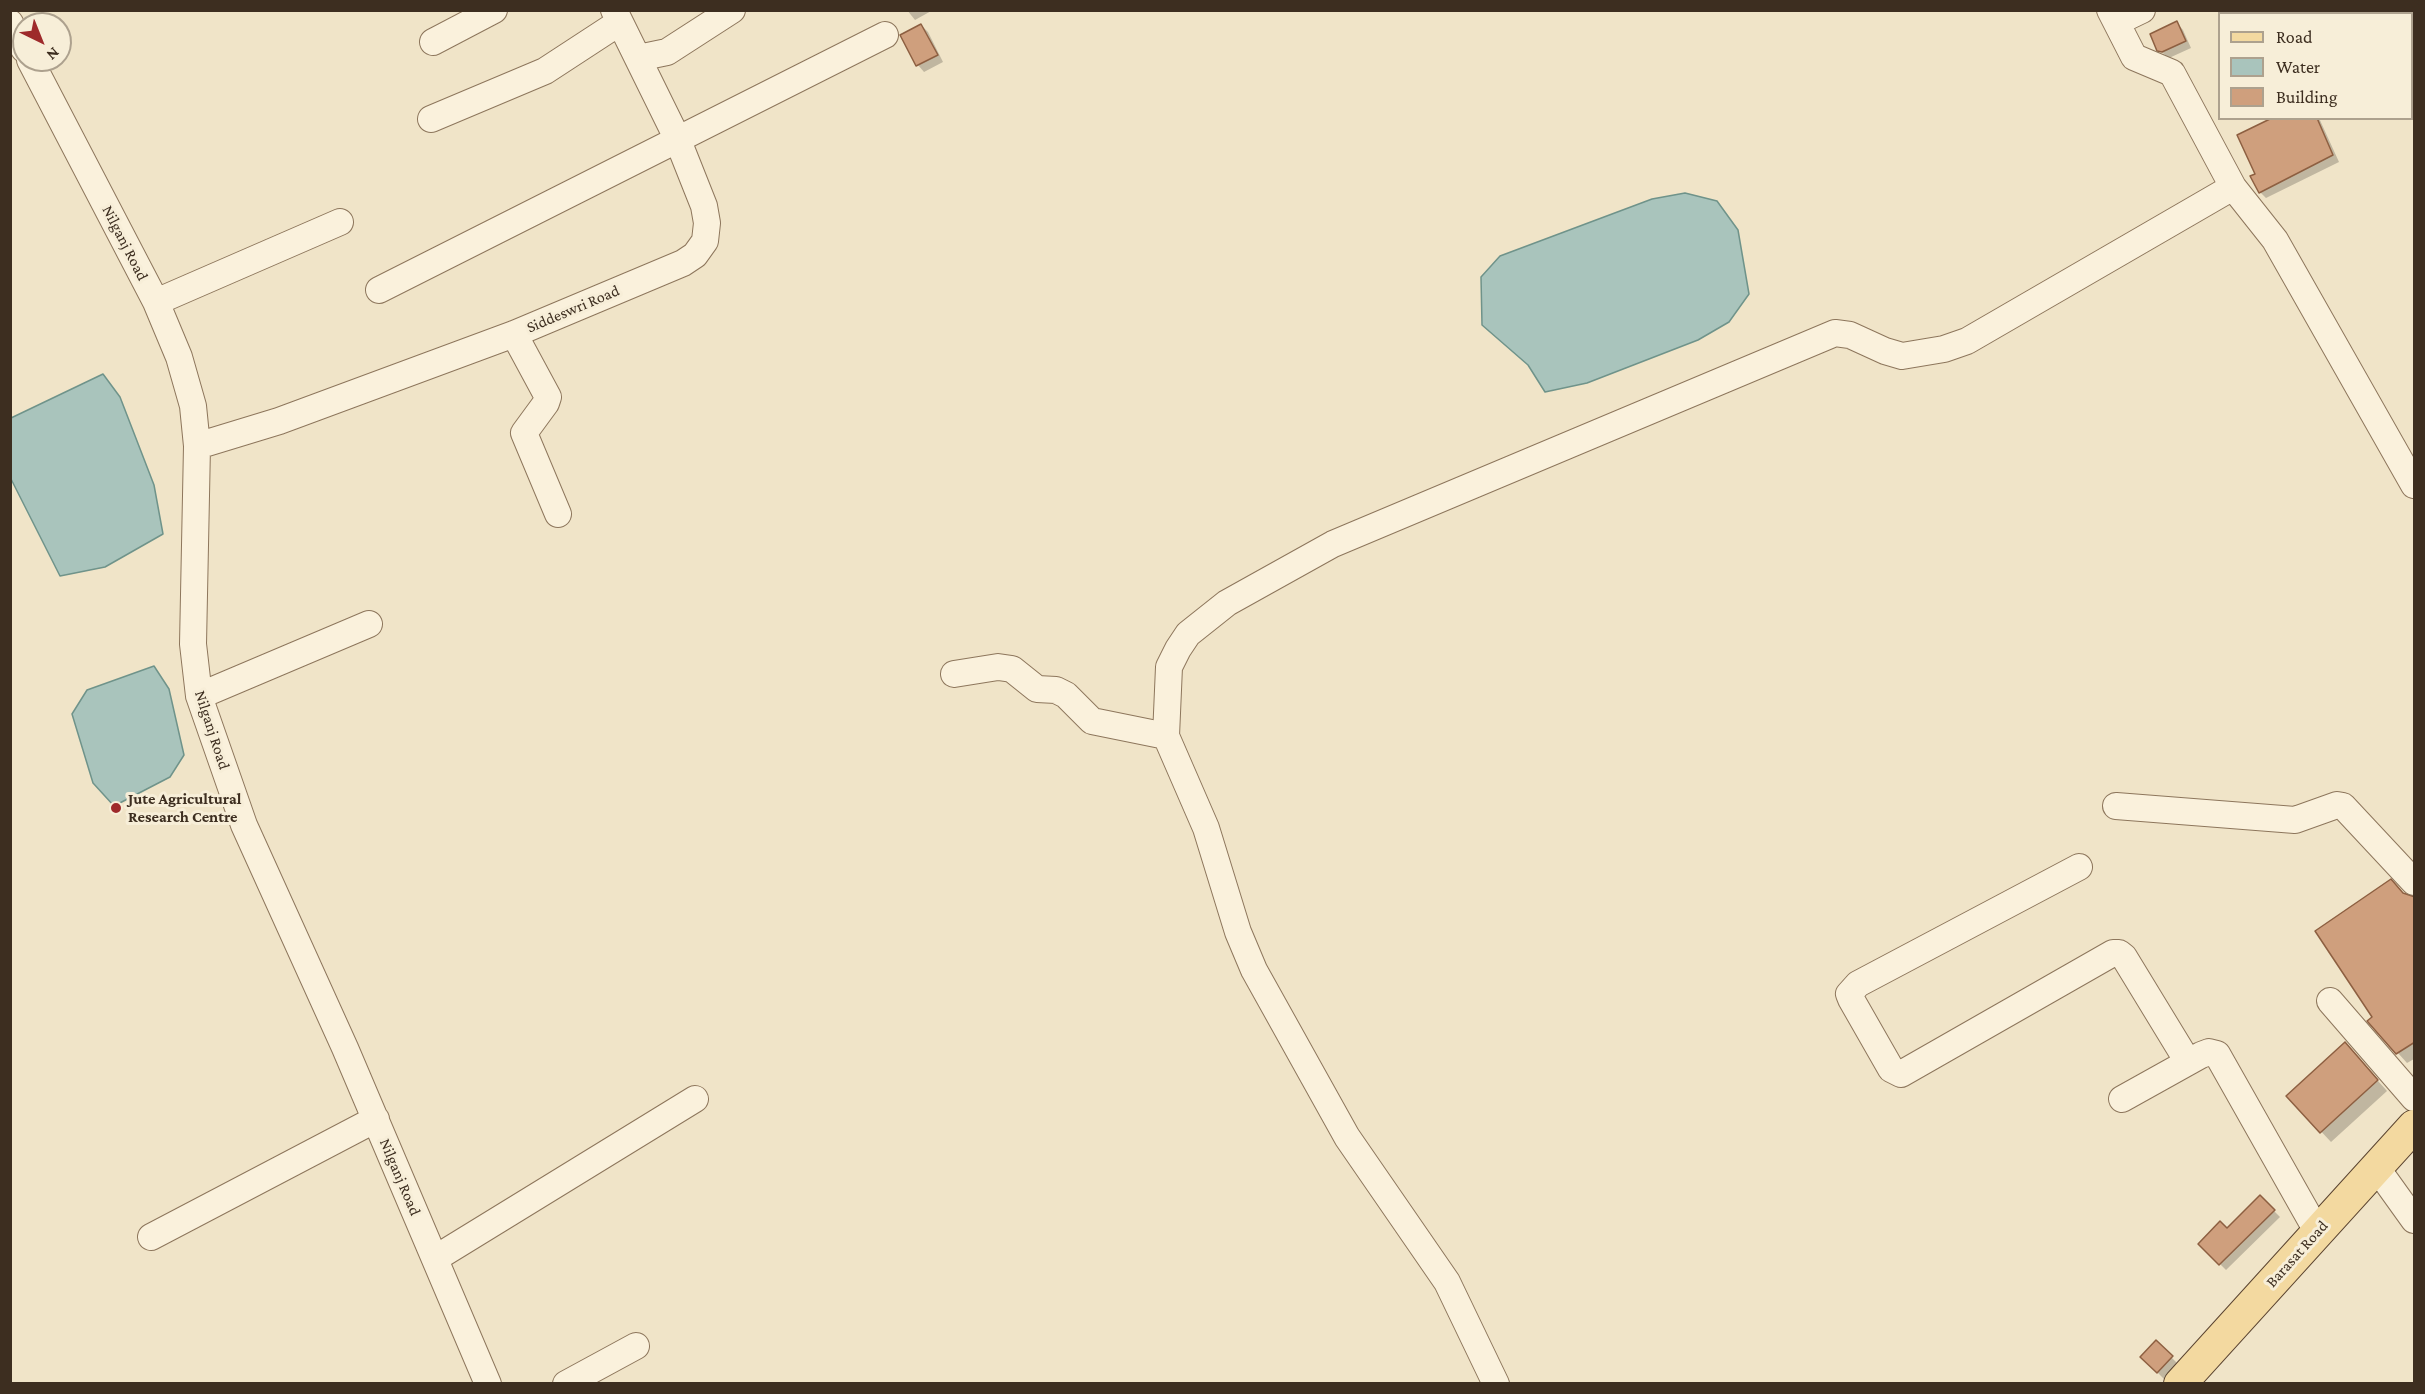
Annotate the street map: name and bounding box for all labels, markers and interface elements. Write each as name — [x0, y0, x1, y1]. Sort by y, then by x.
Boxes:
north arrow — [12, 12, 72, 72]
legend — [2218, 12, 2413, 120]
text: Road — [2276, 27, 2313, 47]
text: N — [43, 44, 63, 64]
text: Water — [2276, 57, 2320, 77]
text: Building — [2276, 87, 2337, 107]
street label: Nilganj Road — [98, 202, 152, 284]
street label: Siddeswri Road — [524, 281, 622, 337]
street label: Nilganj Road — [190, 688, 234, 772]
place label: Jute Agricultural Research Centre — [128, 789, 241, 827]
marker: Jute Agricultural Research Centre — [109, 801, 123, 815]
street label: Nilganj Road — [375, 1136, 425, 1218]
street label: Barasat Road — [2262, 1217, 2332, 1291]

